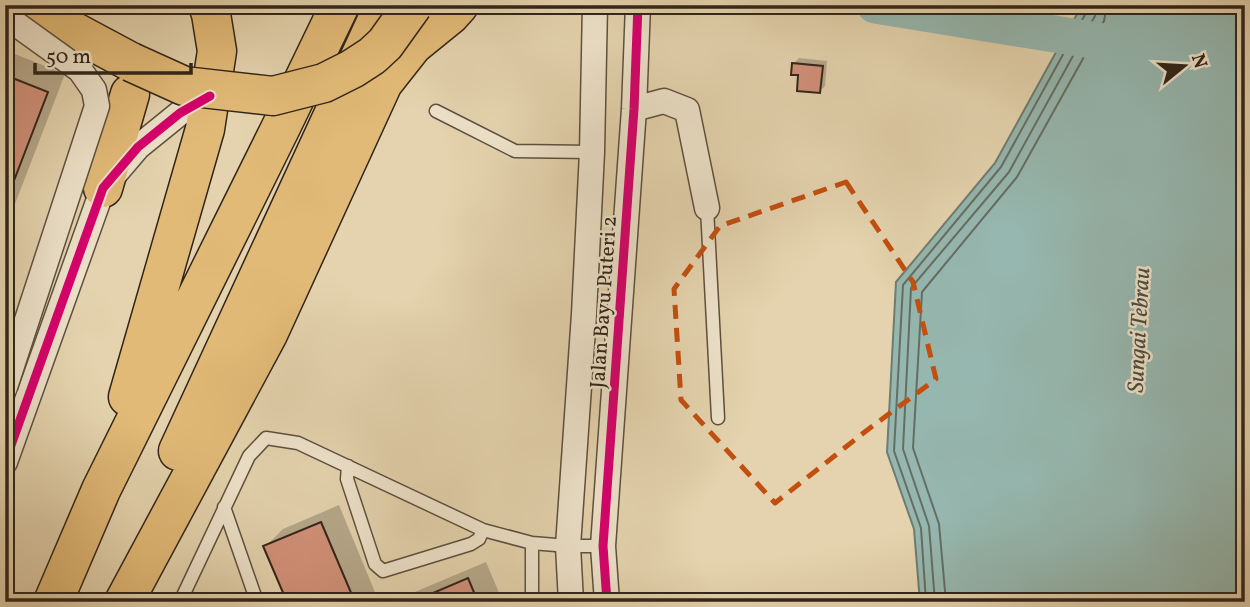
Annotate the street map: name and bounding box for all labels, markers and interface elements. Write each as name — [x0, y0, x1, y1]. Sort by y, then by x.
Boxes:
scale bar — [35, 32, 191, 76]
north arrow — [1148, 32, 1218, 102]
text: 50 m — [46, 43, 91, 72]
text: N — [1184, 51, 1213, 72]
street label: Jalan Bayu Puteri 2 — [584, 215, 625, 389]
water label: Sungai Tebrau — [1121, 267, 1159, 394]

